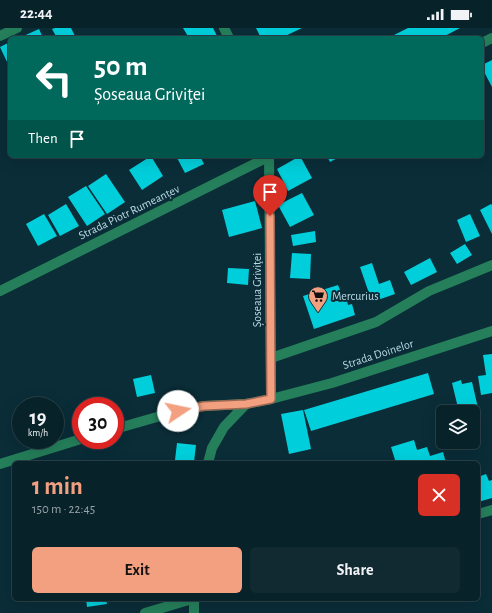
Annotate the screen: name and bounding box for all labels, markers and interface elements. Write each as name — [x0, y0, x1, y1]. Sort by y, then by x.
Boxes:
text: 22:44 — [20, 6, 53, 21]
icon: left — [28, 52, 80, 104]
text: 50 m — [94, 53, 148, 81]
text: Șoseaua Griviţei — [94, 86, 205, 104]
icon: arrive — [66, 128, 88, 150]
text: Then — [28, 131, 58, 146]
pin — [253, 175, 287, 216]
icon: arrive — [259, 181, 281, 203]
street label: Strada Piotr Rumeanțev — [77, 182, 182, 243]
street label: Șoseaua Griviţei — [251, 253, 265, 327]
supermarket icon: Mercurius — [307, 285, 329, 313]
place label: Mercurius — [332, 290, 379, 302]
street label: Strada Doinelor — [341, 337, 415, 371]
position arrow — [157, 390, 199, 432]
speed limit sign: 30 — [72, 397, 124, 449]
map controls — [436, 405, 480, 449]
button: layers — [436, 405, 480, 449]
text: 19 — [30, 408, 46, 428]
text: km/h — [28, 428, 48, 438]
button: close — [418, 474, 460, 516]
text: 1 min — [32, 475, 83, 499]
text: 150 m · 22:45 — [32, 503, 95, 516]
button: Exit — [32, 547, 242, 593]
button: Share — [250, 547, 460, 593]

